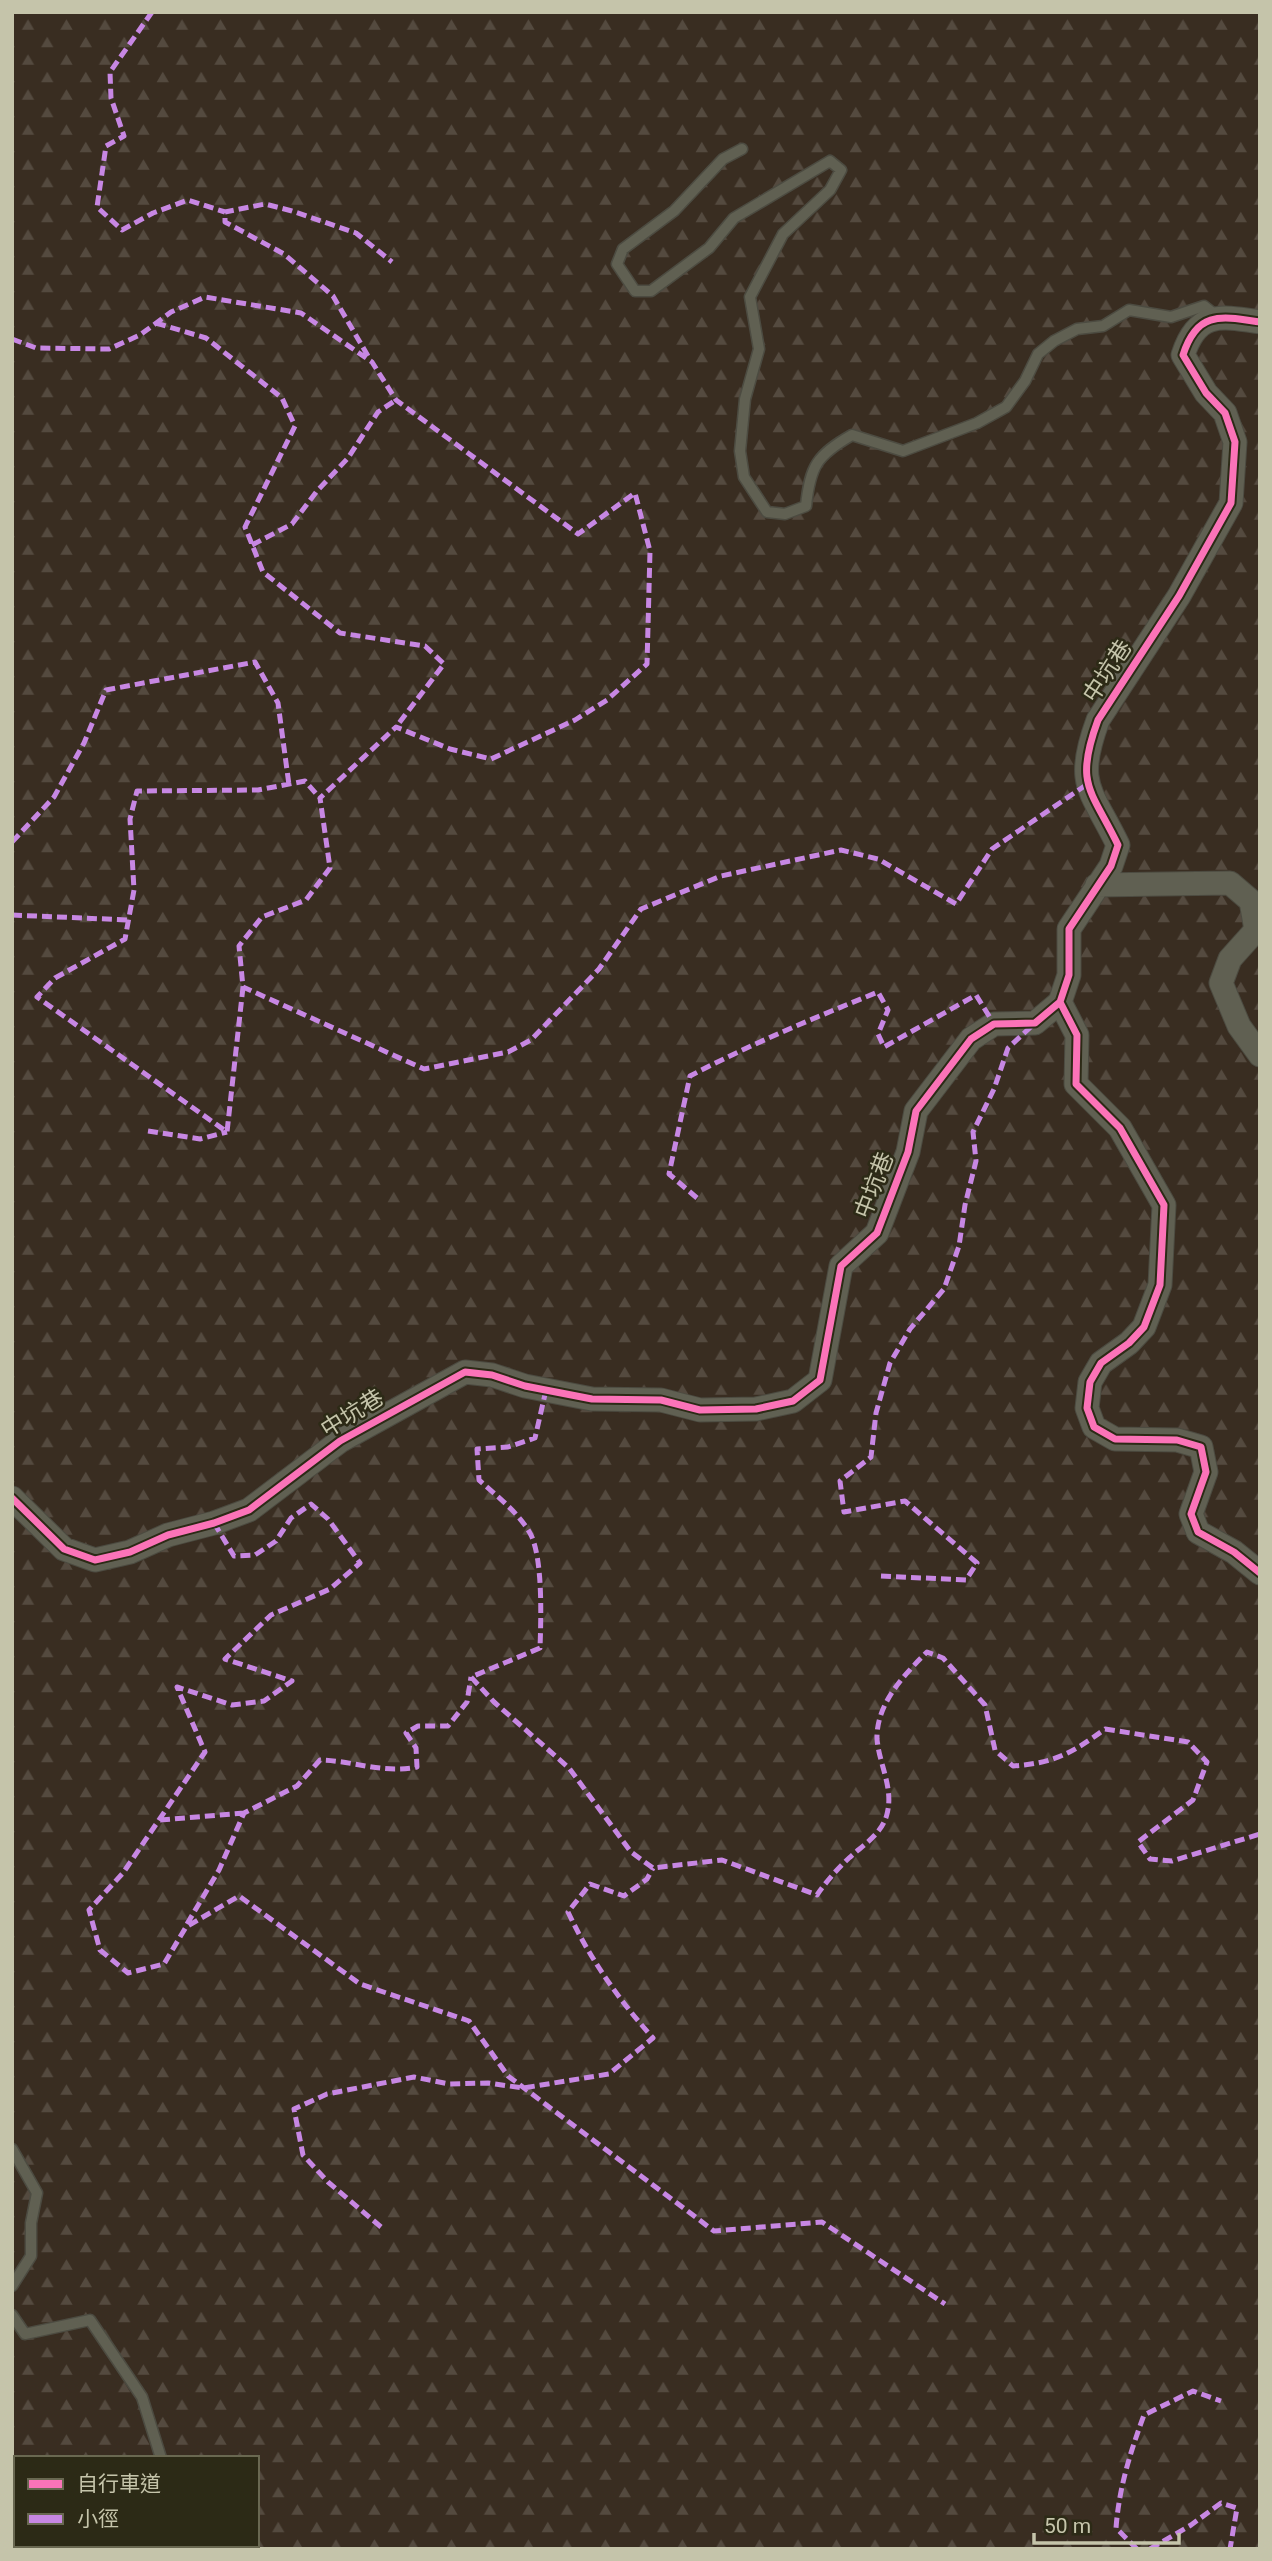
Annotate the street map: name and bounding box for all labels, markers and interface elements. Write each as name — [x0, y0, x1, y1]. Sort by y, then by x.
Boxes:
street label: 中坑巷 — [1077, 635, 1138, 708]
street label: 中坑巷 — [849, 1148, 899, 1222]
street label: 中坑巷 — [316, 1384, 389, 1443]
legend — [14, 2456, 259, 2547]
text: 自行車道 — [77, 2472, 161, 2496]
scale bar — [1034, 2502, 1179, 2546]
text: 小徑 — [77, 2507, 119, 2531]
text: 50 m — [1044, 2514, 1091, 2538]

